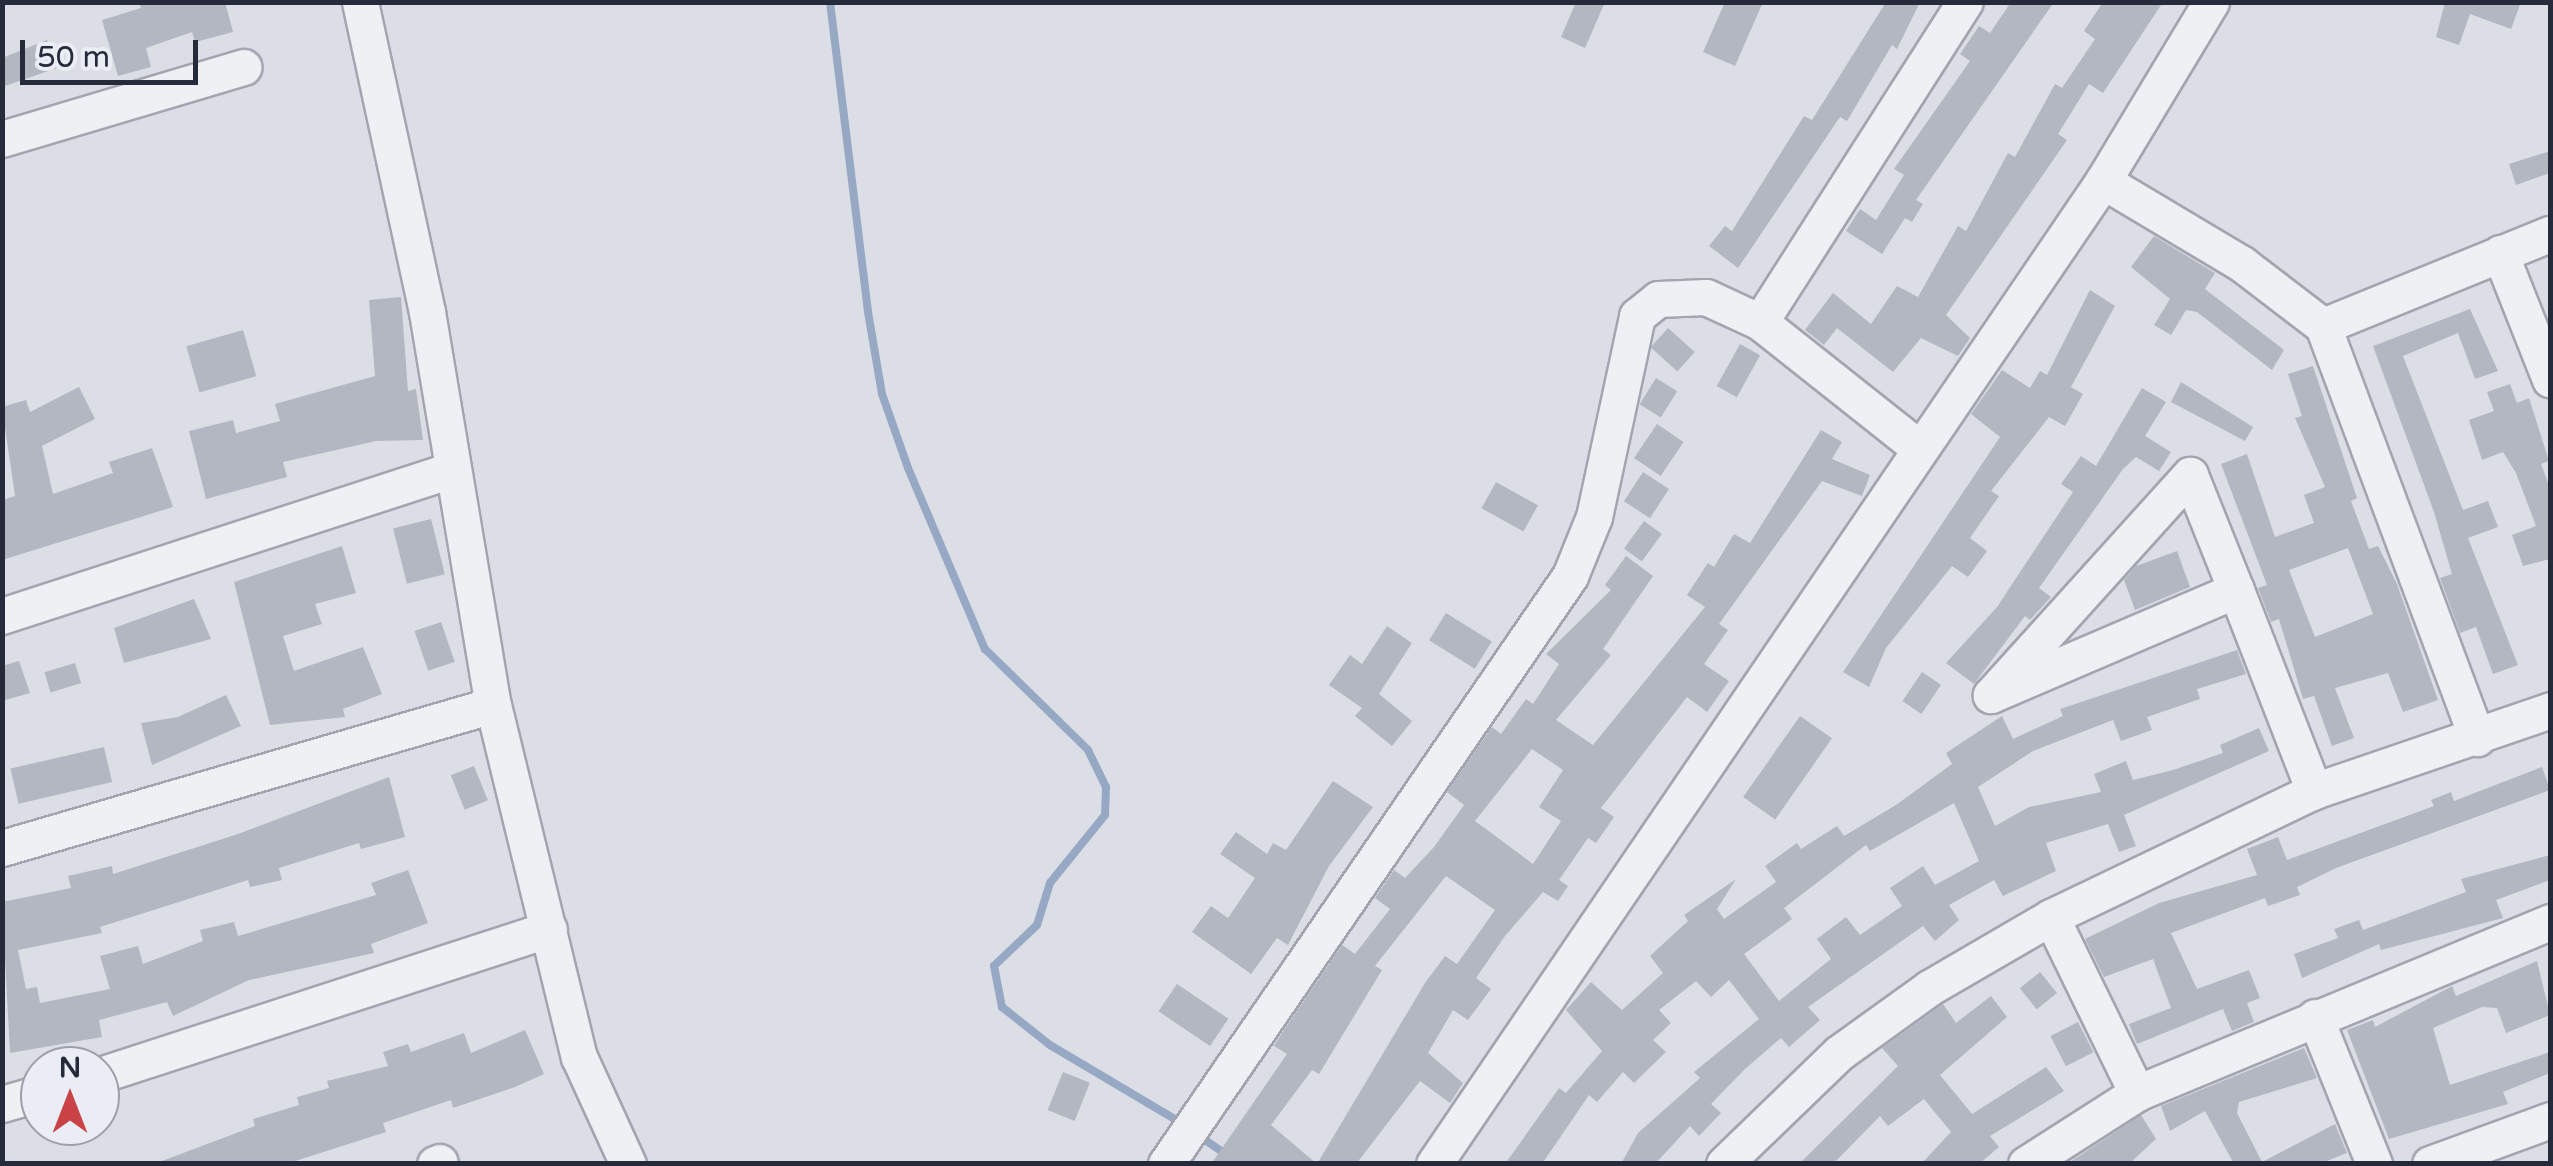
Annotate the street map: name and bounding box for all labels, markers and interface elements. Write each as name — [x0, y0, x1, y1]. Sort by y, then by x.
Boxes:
scale bar — [25, 20, 202, 82]
text: 50 m — [37, 39, 110, 76]
north arrow — [20, 1046, 120, 1146]
text: N — [59, 1051, 81, 1085]

